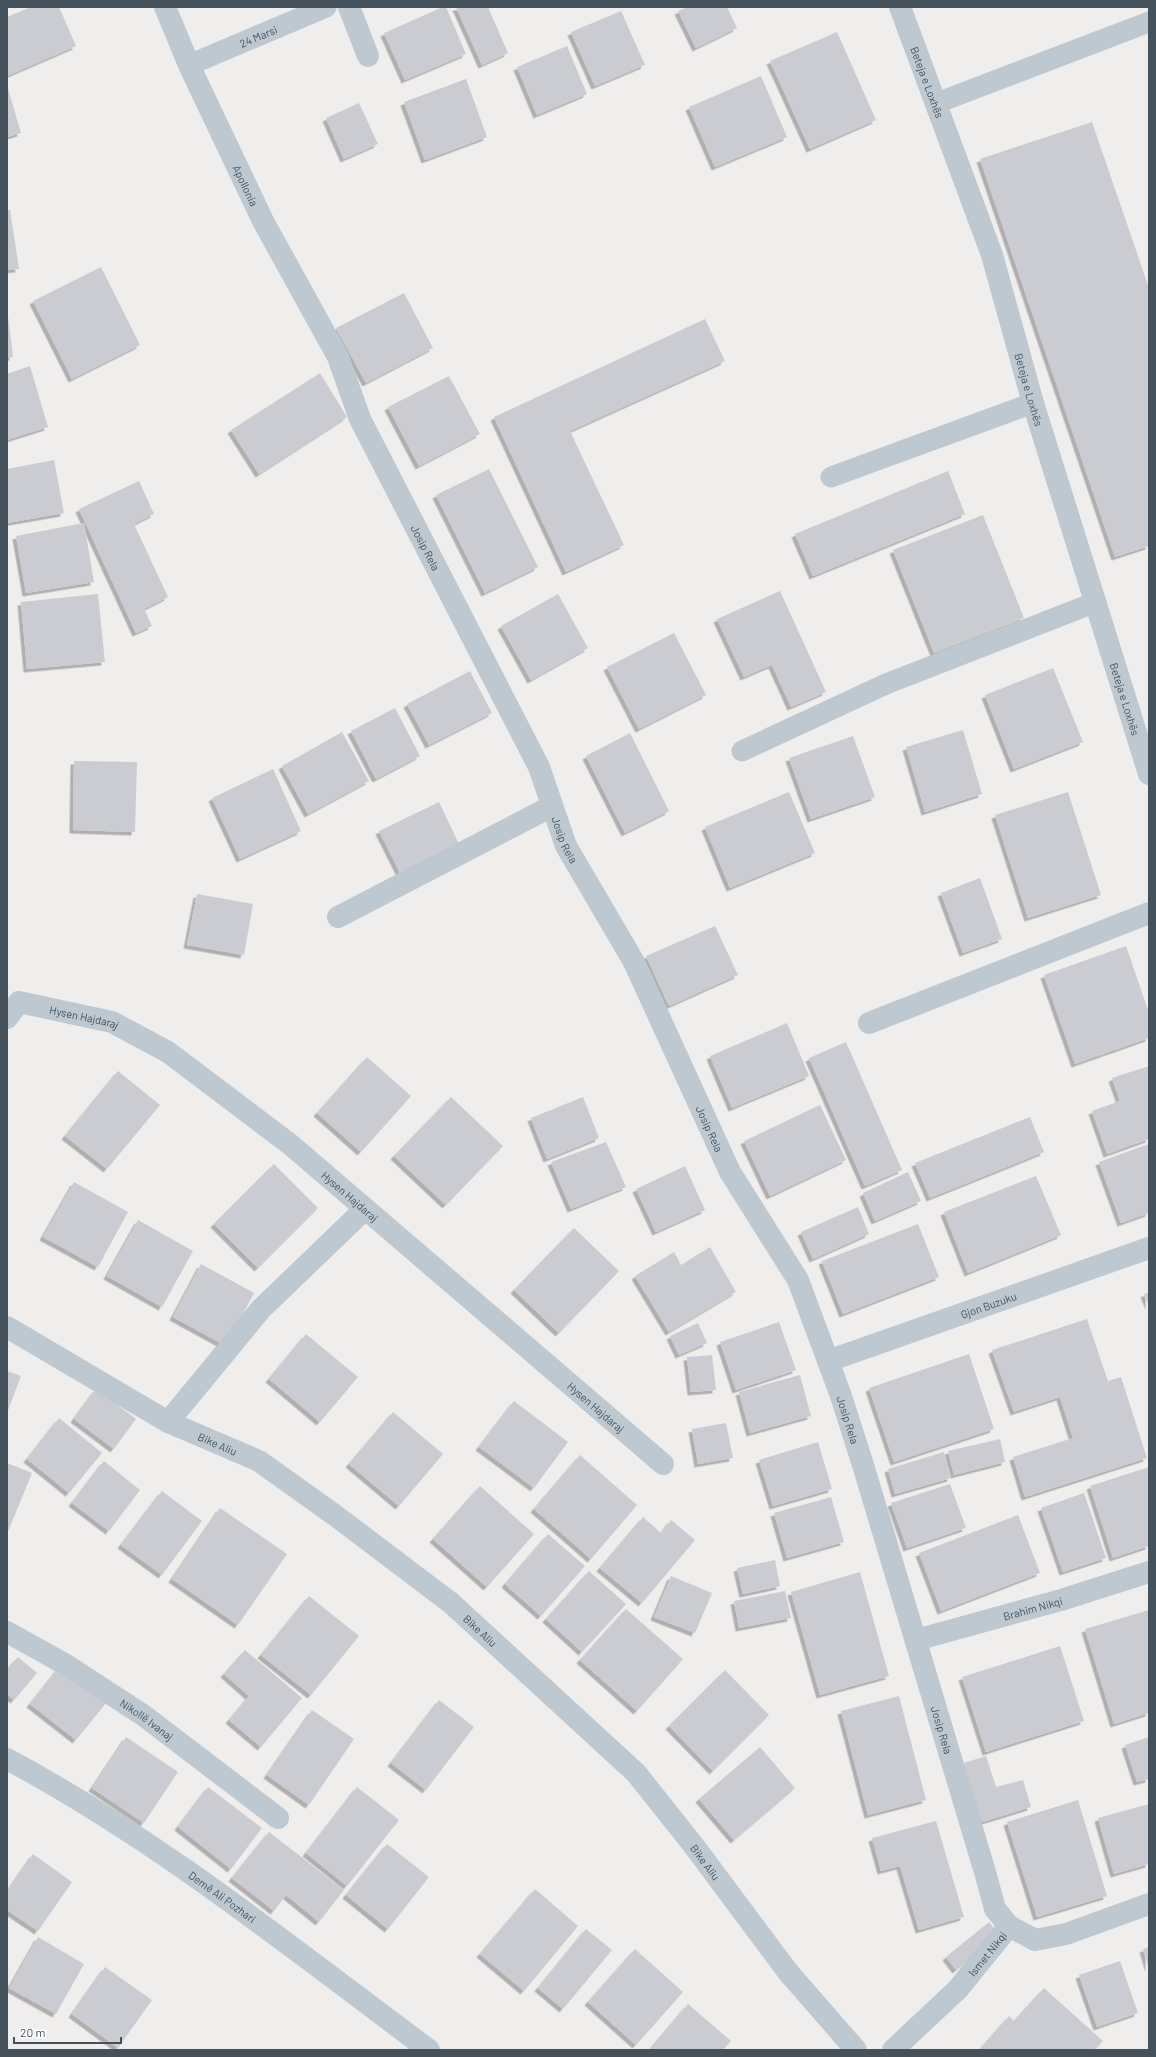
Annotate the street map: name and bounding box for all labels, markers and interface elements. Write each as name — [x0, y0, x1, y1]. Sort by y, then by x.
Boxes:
street label: 24 Marsi — [237, 22, 279, 49]
street label: Beteja e Loxhës — [909, 44, 947, 120]
street label: Apollonia — [231, 163, 261, 208]
street label: Beteja e Loxhës — [1013, 351, 1046, 427]
street label: Josip Rela — [409, 522, 443, 572]
street label: Beteja e Loxhës — [1108, 661, 1143, 737]
street label: Josip Rela — [550, 814, 581, 865]
street label: Hysen Hajdaraj — [49, 1002, 121, 1031]
street label: Josip Rela — [694, 1103, 726, 1154]
street label: Hysen Hajdaraj — [319, 1168, 381, 1224]
street label: Gjon Buzuku — [959, 1289, 1018, 1320]
street label: Hysen Hajdaraj — [565, 1379, 627, 1435]
street label: Josip Rela — [835, 1394, 862, 1445]
street label: Bike Aliu — [196, 1429, 239, 1457]
street label: Brahim Nikqi — [1001, 1593, 1064, 1622]
street label: Bike Aliu — [461, 1612, 500, 1649]
street label: Nikollë Ivanaj — [118, 1696, 176, 1743]
street label: Josip Rela — [929, 1704, 956, 1755]
street label: Bike Aliu — [688, 1841, 723, 1882]
street label: Demë Ali Pozhari — [187, 1868, 259, 1925]
street label: Ismet Nikqi — [965, 1928, 1009, 1978]
scale bar — [14, 2019, 121, 2045]
text: 20 m — [20, 2025, 46, 2039]

